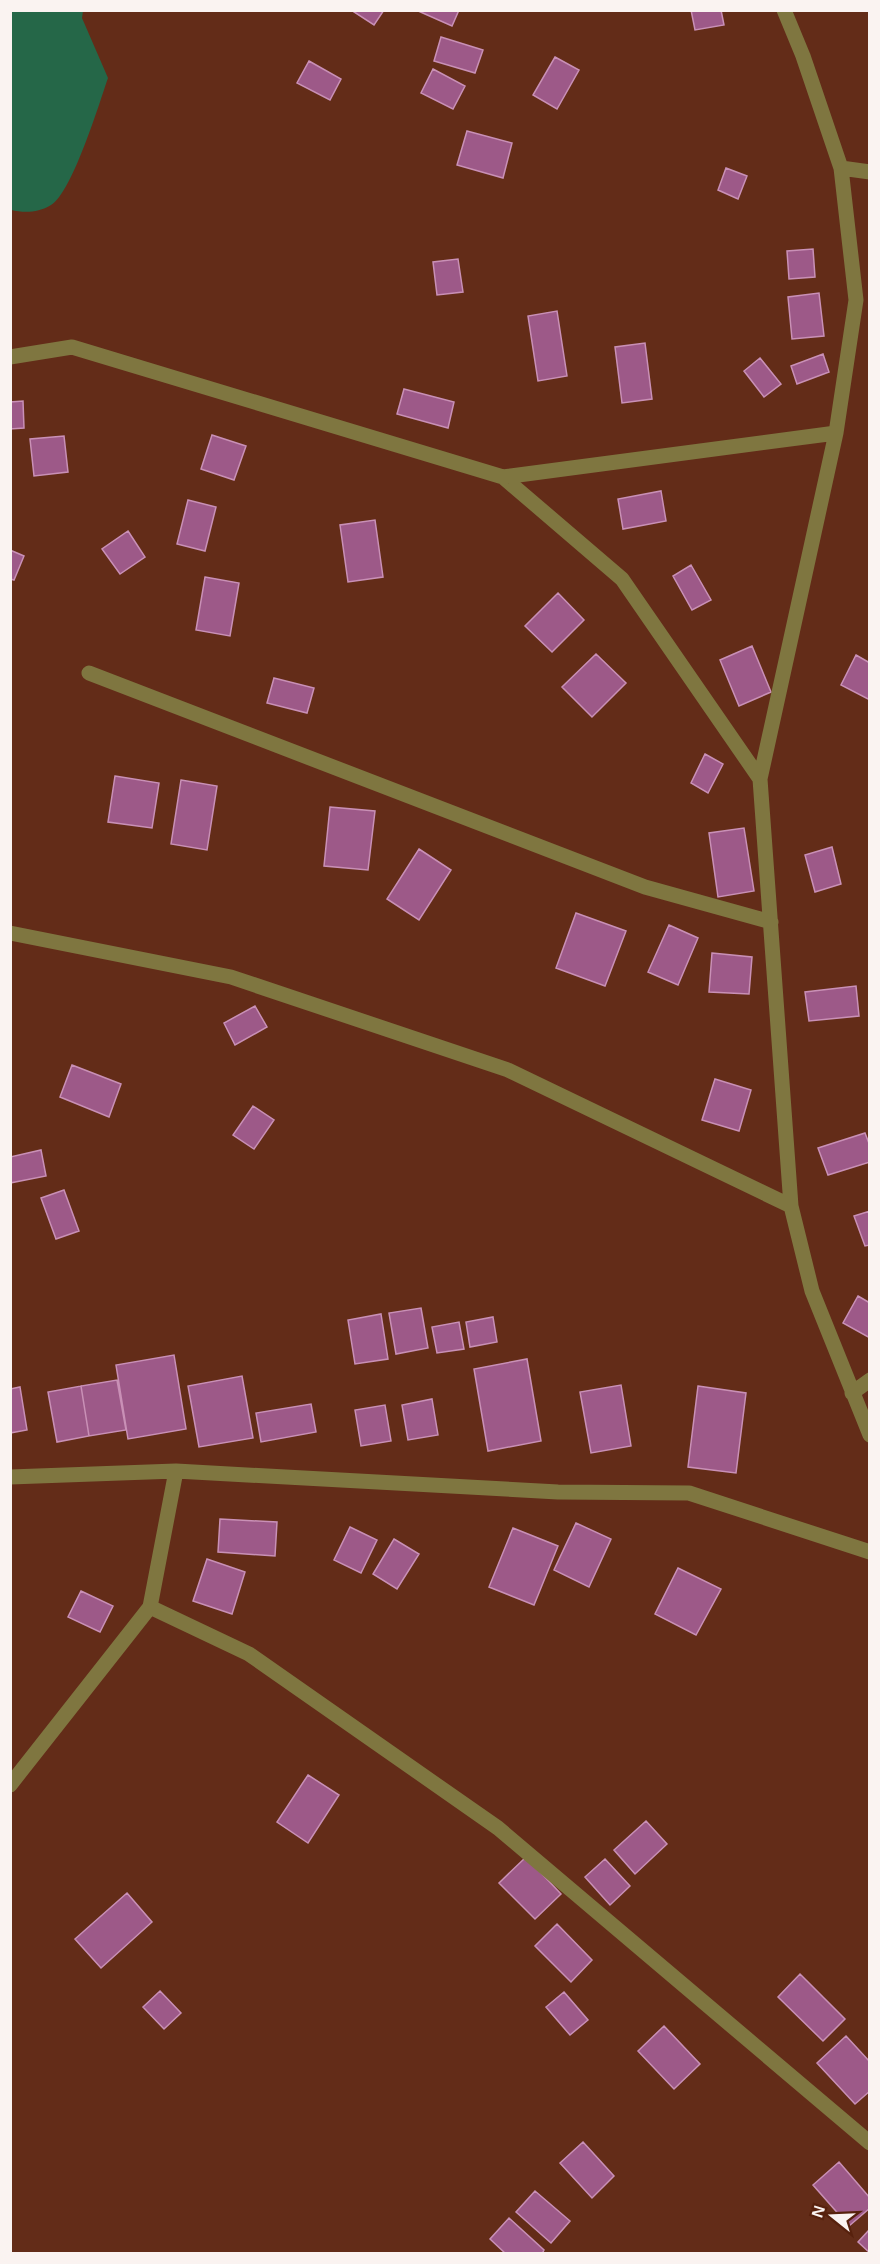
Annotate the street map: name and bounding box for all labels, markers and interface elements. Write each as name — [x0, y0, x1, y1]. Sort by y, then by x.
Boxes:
north arrow — [802, 2186, 862, 2246]
text: N — [808, 2203, 828, 2220]

